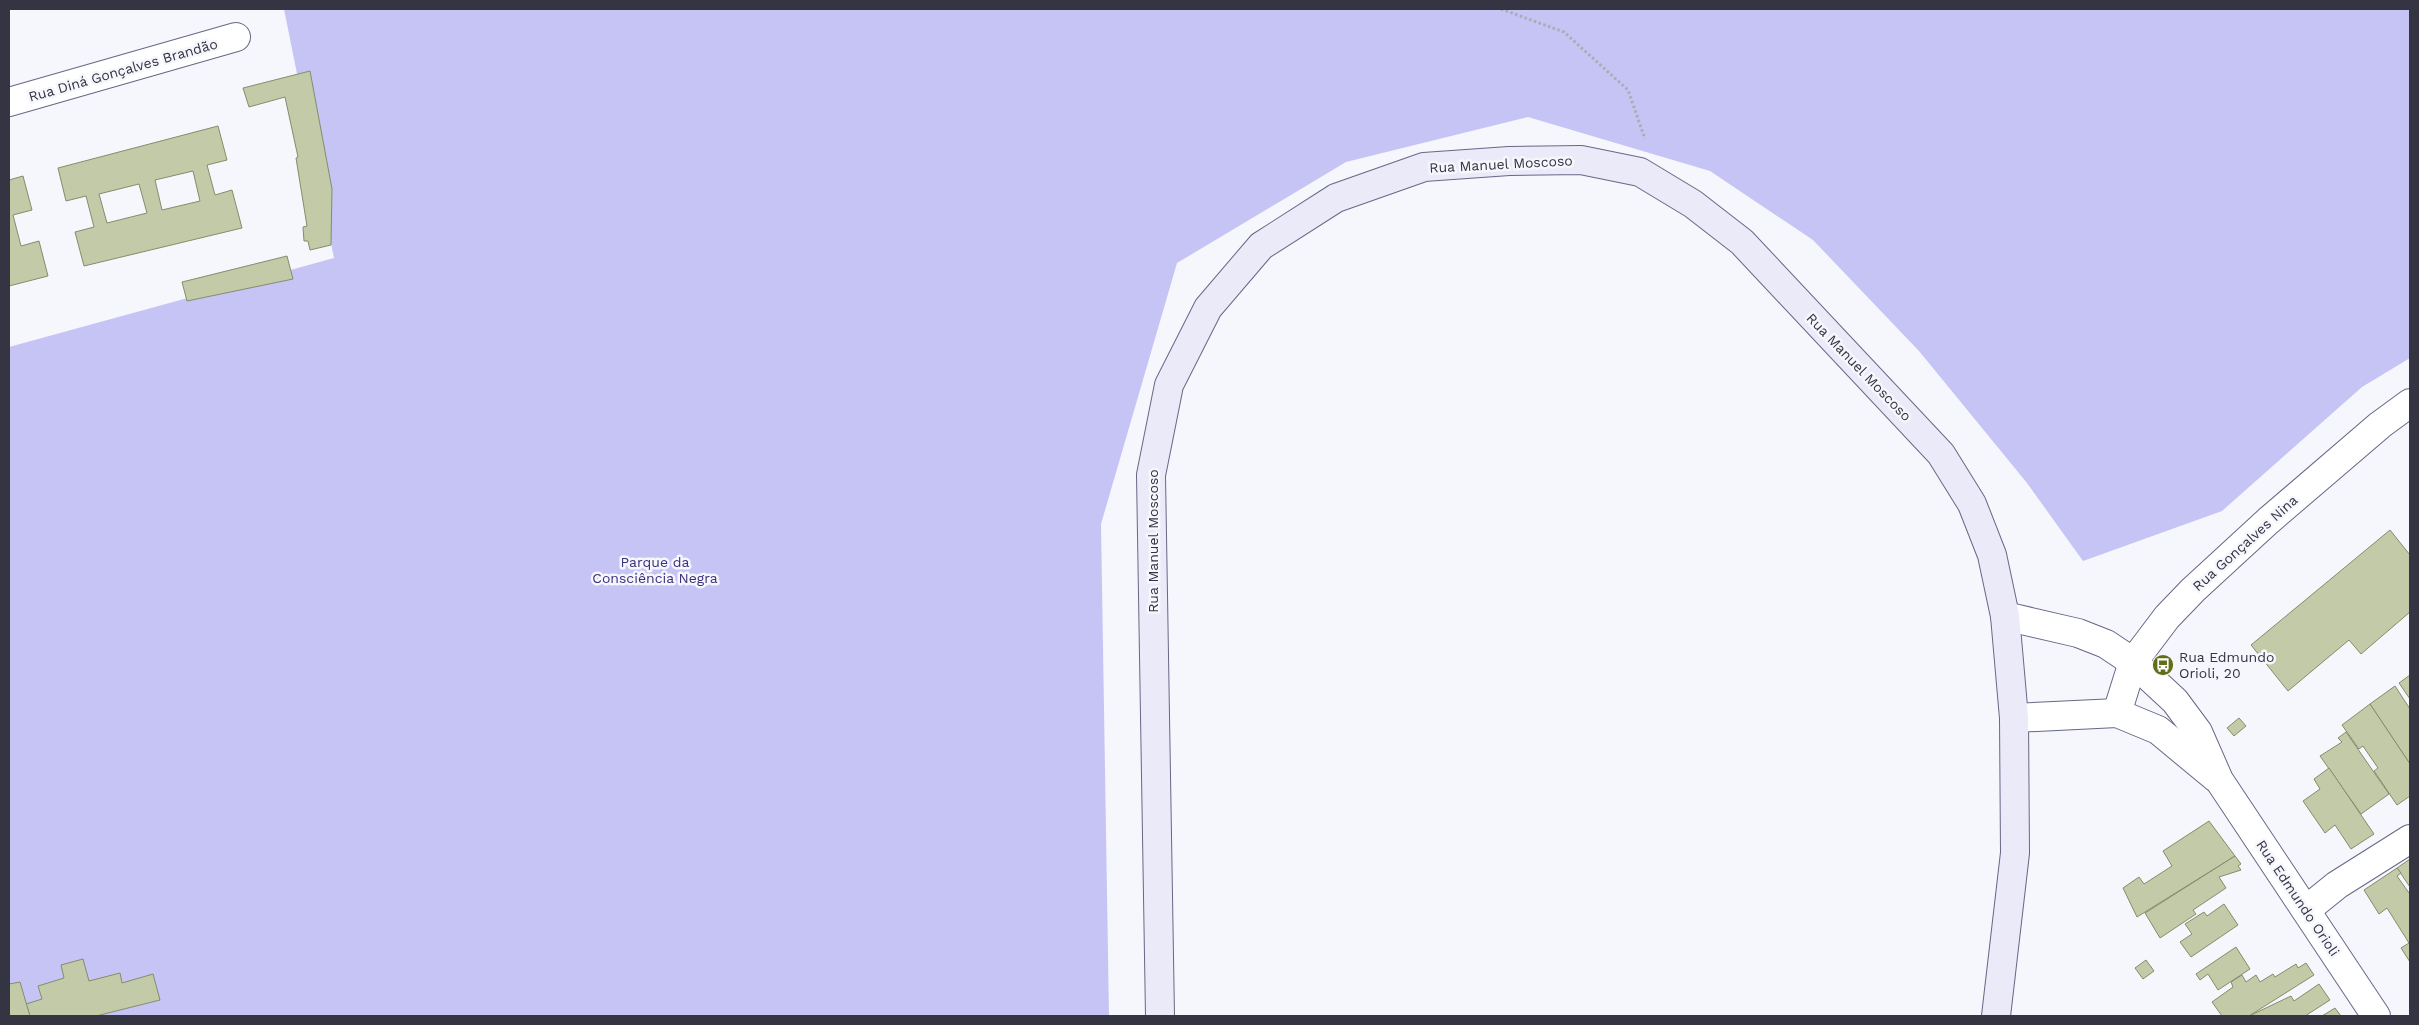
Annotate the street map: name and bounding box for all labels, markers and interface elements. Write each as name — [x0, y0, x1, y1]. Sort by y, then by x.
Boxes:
street label: Rua Diná Gonçalves Brandão — [27, 35, 219, 105]
street label: Rua Manuel Moscoso — [1429, 152, 1573, 176]
street label: Rua Manuel Moscoso — [1803, 310, 1915, 424]
street label: Rua Manuel Moscoso — [1145, 469, 1161, 613]
street label: Rua Gonçalves Nina — [2189, 492, 2301, 594]
park label: Parque da Consciência Negra — [592, 554, 718, 586]
place label: Rua Edmundo Orioli, 20 — [2179, 649, 2274, 681]
bus stop icon: Rua Edmundo Orioli, 20 — [2151, 653, 2175, 677]
street label: Rua Edmundo Orioli — [2253, 837, 2343, 959]

